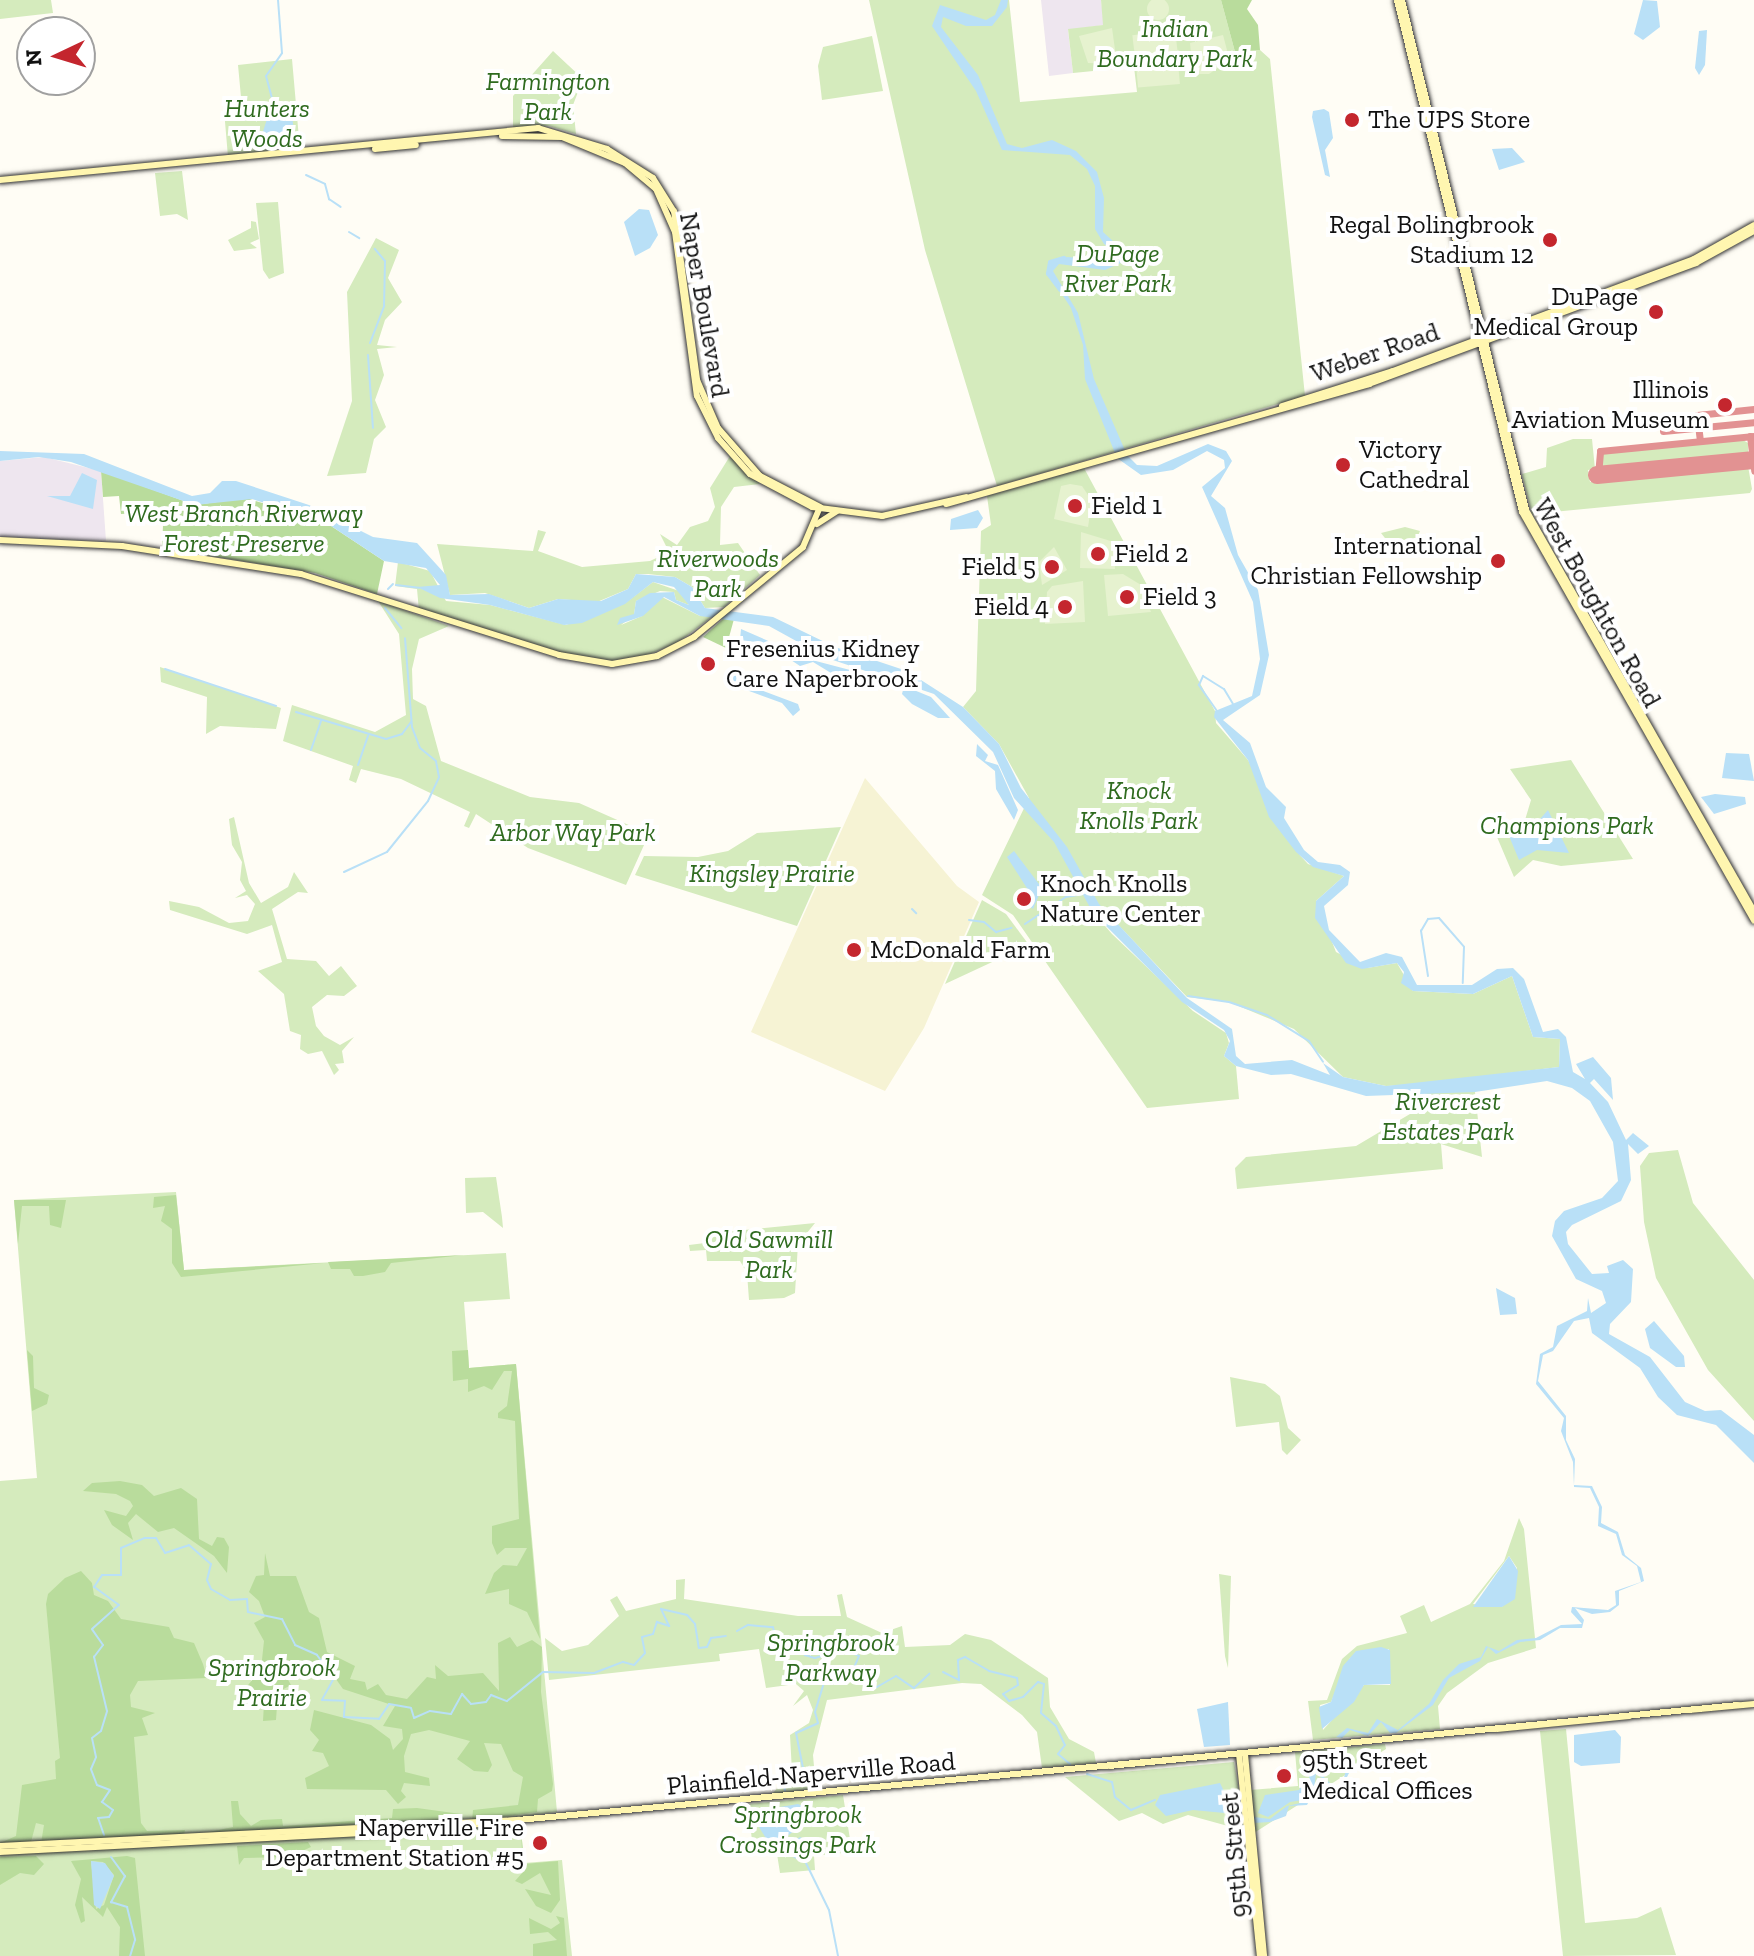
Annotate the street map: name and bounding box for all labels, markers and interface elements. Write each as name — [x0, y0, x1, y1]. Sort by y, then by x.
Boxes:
park label: Indian Boundary Park — [1097, 13, 1253, 74]
north arrow — [16, 16, 96, 96]
text: N — [20, 48, 48, 67]
park label: Farmington Park — [486, 66, 610, 128]
park label: Hunters Woods — [224, 93, 310, 154]
place label: The UPS Store — [1368, 104, 1530, 136]
marker: The UPS Store — [1343, 111, 1361, 129]
place label: Regal Bolingbrook Stadium 12 — [1329, 209, 1534, 270]
street label: Naper Boulevard — [672, 210, 736, 400]
marker: Regal Bolingbrook Stadium 12 — [1541, 231, 1559, 249]
park label: DuPage River Park — [1064, 238, 1172, 300]
place label: DuPage Medical Group — [1473, 281, 1638, 342]
marker: DuPage Medical Group — [1645, 301, 1667, 323]
street label: Weber Road — [1307, 316, 1443, 390]
place label: Illinois Aviation Museum — [1512, 374, 1709, 436]
marker: Illinois Aviation Museum — [1716, 396, 1734, 414]
place label: Victory Cathedral — [1359, 434, 1469, 496]
marker: Victory Cathedral — [1334, 456, 1352, 474]
place label: Field 1 — [1091, 490, 1162, 522]
street label: West Boughton Road — [1527, 493, 1667, 713]
marker: Field 1 — [1066, 497, 1084, 515]
park label: West Branch Riverway Forest Preserve — [125, 498, 363, 560]
place label: International Christian Fellowship — [1250, 530, 1482, 592]
place label: Field 2 — [1114, 538, 1188, 570]
park label: Riverwoods Park — [657, 543, 779, 604]
marker: Field 2 — [1089, 545, 1107, 563]
place label: Field 5 — [962, 551, 1036, 583]
marker: International Christian Fellowship — [1489, 552, 1507, 570]
marker: Field 5 — [1043, 558, 1061, 576]
place label: Field 3 — [1143, 581, 1217, 613]
marker: Field 3 — [1118, 588, 1136, 606]
place label: Field 4 — [974, 591, 1049, 623]
marker: Field 4 — [1056, 598, 1074, 616]
place label: Fresenius Kidney Care Naperbrook — [726, 633, 919, 694]
marker: Fresenius Kidney Care Naperbrook — [697, 653, 719, 675]
park label: Knock Knolls Park — [1080, 775, 1198, 836]
park label: Champions Park — [1480, 810, 1654, 842]
park label: Arbor Way Park — [490, 817, 656, 849]
park label: Kingsley Prairie — [689, 858, 855, 890]
place label: Knoch Knolls Nature Center — [1040, 868, 1201, 930]
marker: Knoch Knolls Nature Center — [1015, 890, 1033, 908]
place label: McDonald Farm — [870, 934, 1050, 966]
marker: McDonald Farm — [845, 941, 863, 959]
park label: Rivercrest Estates Park — [1382, 1086, 1514, 1148]
park label: Old Sawmill Park — [705, 1224, 833, 1286]
park label: Springbrook Parkway — [767, 1627, 895, 1688]
park label: Springbrook Prairie — [208, 1652, 336, 1714]
place label: 95th Street Medical Offices — [1302, 1745, 1473, 1806]
street label: Plainfield-Naperville Road — [665, 1746, 957, 1802]
marker: 95th Street Medical Offices — [1273, 1765, 1295, 1787]
street label: 95th Street — [1214, 1791, 1256, 1919]
park label: Springbrook Crossings Park — [719, 1799, 877, 1860]
place label: Naperville Fire Department Station #5 — [265, 1812, 524, 1874]
marker: Naperville Fire Department Station #5 — [531, 1834, 549, 1852]

